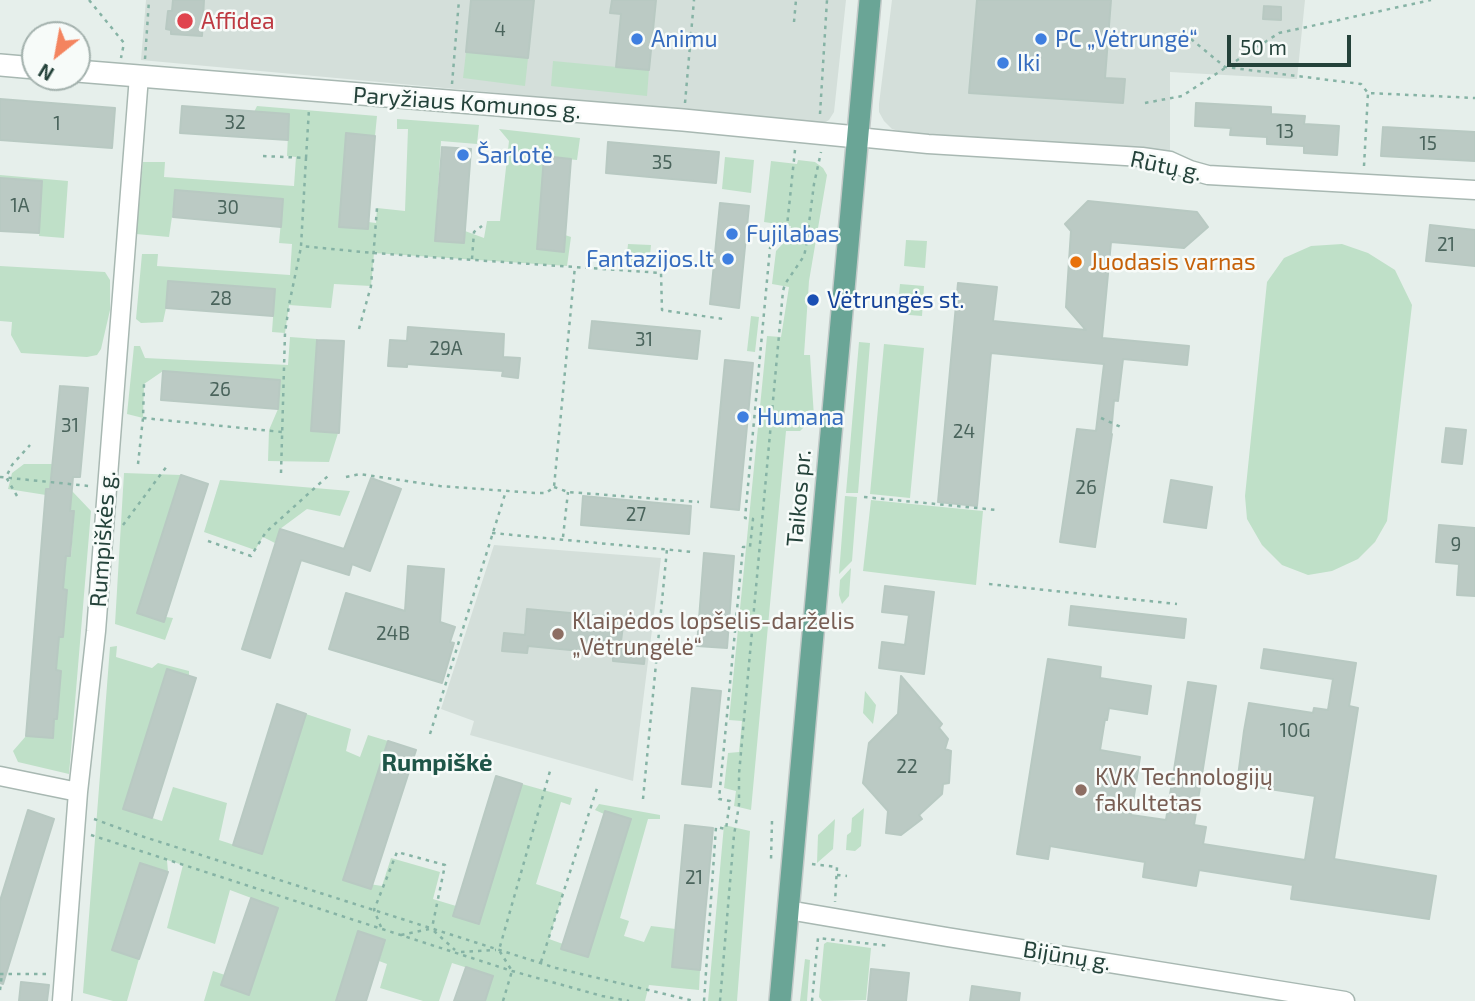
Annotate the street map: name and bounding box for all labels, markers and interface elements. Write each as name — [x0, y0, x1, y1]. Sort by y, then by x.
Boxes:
place label: Affidea — [201, 7, 275, 35]
marker: Affidea — [175, 11, 195, 31]
house number: 4 — [494, 19, 506, 41]
north arrow — [21, 21, 91, 91]
scale bar — [1230, 21, 1354, 65]
place label: Animu — [651, 25, 718, 53]
place label: PC „Vėtrungė“ — [1055, 25, 1198, 53]
marker: Animu — [629, 31, 645, 47]
marker: PC „Vėtrungė“ — [1033, 31, 1049, 47]
text: 50 m — [1240, 34, 1287, 59]
place label: Iki — [1017, 49, 1040, 77]
marker: Iki — [995, 55, 1011, 71]
text: N — [34, 59, 58, 86]
street label: Paryžiaus Komunos g. — [352, 81, 582, 125]
house number: 32 — [224, 112, 246, 134]
house number: 1 — [53, 113, 61, 135]
house number: 13 — [1276, 121, 1294, 143]
house number: 15 — [1419, 133, 1437, 155]
place label: Šarlotė — [477, 141, 553, 169]
street label: Rūtų g. — [1128, 145, 1204, 187]
marker: Šarlotė — [455, 147, 471, 163]
house number: 35 — [652, 152, 672, 174]
house number: 1A — [10, 195, 30, 217]
house number: 30 — [217, 197, 239, 219]
place label: Fujilabas — [746, 220, 839, 248]
marker: Fujilabas — [724, 226, 740, 242]
house number: 21 — [1437, 234, 1455, 256]
place label: Fantazijos.lt — [586, 245, 714, 273]
place label: Juodasis varnas — [1090, 248, 1256, 276]
marker: Fantazijos.lt — [720, 251, 736, 267]
marker: Juodasis varnas — [1068, 254, 1084, 270]
place label: Vėtrungės st. — [827, 286, 965, 314]
house number: 28 — [210, 288, 232, 310]
marker: Vėtrungės st. — [805, 292, 821, 308]
house number: 31 — [635, 329, 653, 351]
house number: 29A — [429, 338, 463, 360]
house number: 26 — [209, 379, 231, 401]
place label: Humana — [757, 403, 844, 431]
marker: Humana — [735, 409, 751, 425]
house number: 31 — [61, 415, 79, 437]
house number: 24 — [953, 421, 975, 443]
street label: Taikos pr. — [781, 448, 817, 548]
street label: Rumpiškės g. — [84, 470, 122, 608]
house number: 26 — [1075, 477, 1097, 499]
house number: 27 — [626, 504, 646, 526]
house number: 9 — [1451, 534, 1461, 556]
place label: Klaipėdos lopšelis-darželis „Vėtrungėlė“ — [572, 607, 855, 661]
house number: 24B — [376, 623, 410, 645]
marker: Klaipėdos lopšelis-darželis „Vėtrungėlė“ — [550, 626, 566, 642]
house number: 10G — [1280, 720, 1310, 742]
district label: Rumpiškė — [381, 749, 493, 777]
house number: 22 — [896, 756, 918, 778]
place label: KVK Technologijų fakultetas — [1095, 763, 1273, 817]
marker: KVK Technologijų fakultetas — [1073, 782, 1089, 798]
house number: 21 — [685, 867, 703, 889]
street label: Bijūnų g. — [1021, 935, 1113, 977]

